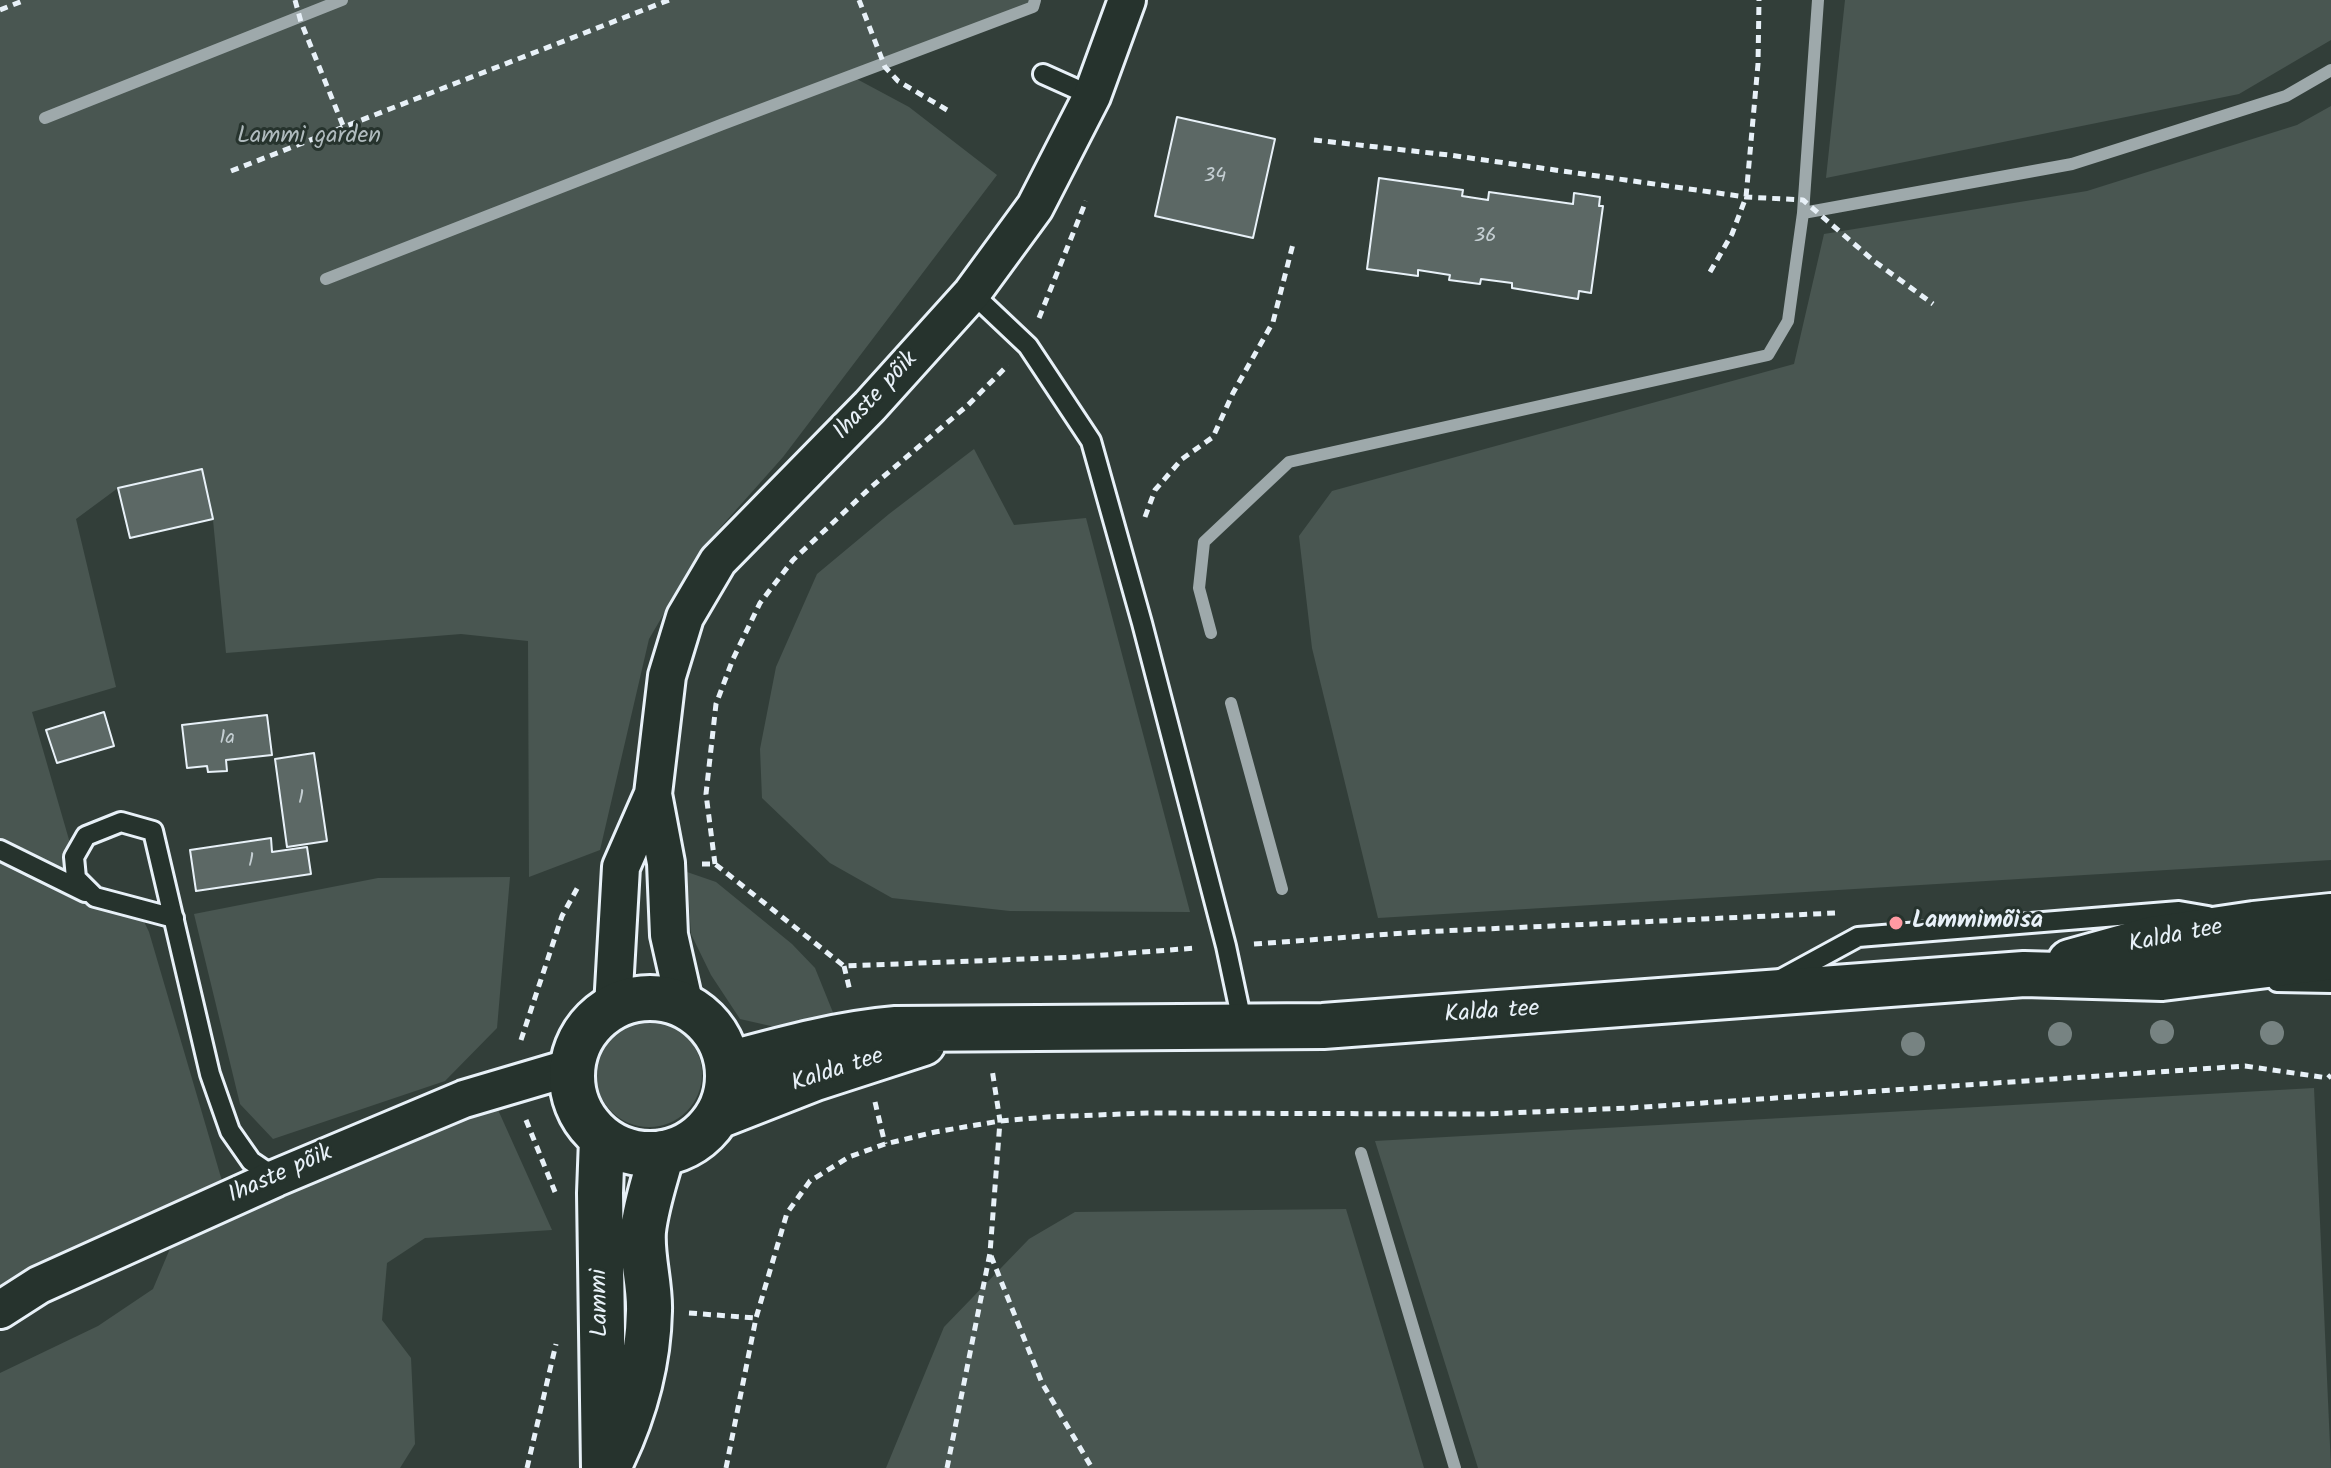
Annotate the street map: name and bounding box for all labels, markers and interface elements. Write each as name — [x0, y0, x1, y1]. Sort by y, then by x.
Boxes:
park label: Lammi garden — [237, 124, 381, 152]
house number: 34 — [1204, 166, 1226, 190]
house number: 36 — [1474, 226, 1496, 250]
street label: Ihaste põik — [829, 347, 925, 447]
house number: 1a — [219, 728, 235, 752]
house number: 1 — [298, 788, 304, 812]
house number: 1 — [248, 851, 254, 875]
place label: Lammimõisa — [1912, 909, 2043, 937]
marker: Lammimõisa — [1887, 914, 1905, 932]
street label: Kalda tee — [2127, 915, 2225, 961]
street label: Kalda tee — [1444, 996, 1540, 1032]
street label: Kalda tee — [788, 1044, 888, 1100]
street label: Ihaste põik — [225, 1140, 337, 1212]
street label: Lammi — [587, 1269, 617, 1337]

